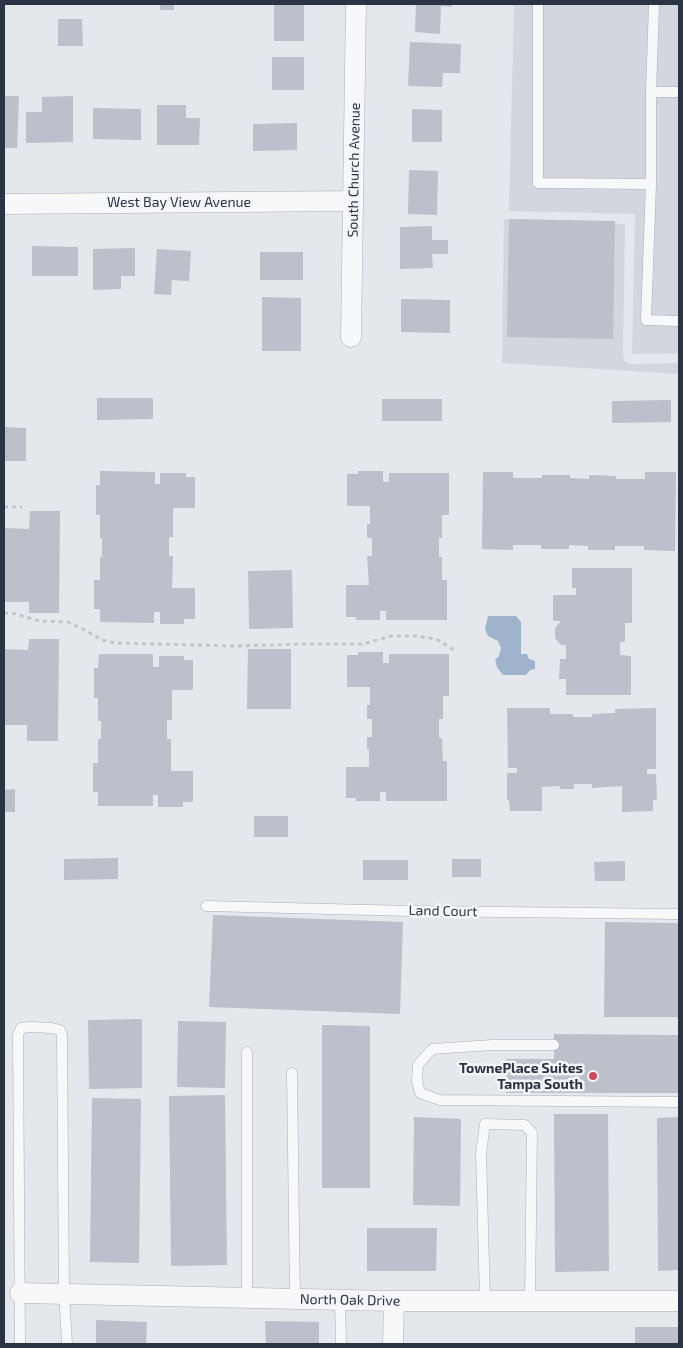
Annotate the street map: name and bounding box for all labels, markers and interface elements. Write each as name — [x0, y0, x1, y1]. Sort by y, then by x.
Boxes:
street label: South Church Avenue — [344, 102, 364, 238]
street label: West Bay View Avenue — [107, 194, 251, 210]
street label: Land Court — [408, 902, 478, 920]
place label: TownePlace Suites Tampa South — [459, 1060, 583, 1092]
marker: TownePlace Suites Tampa South — [587, 1070, 599, 1082]
street label: North Oak Drive — [300, 1291, 400, 1309]

